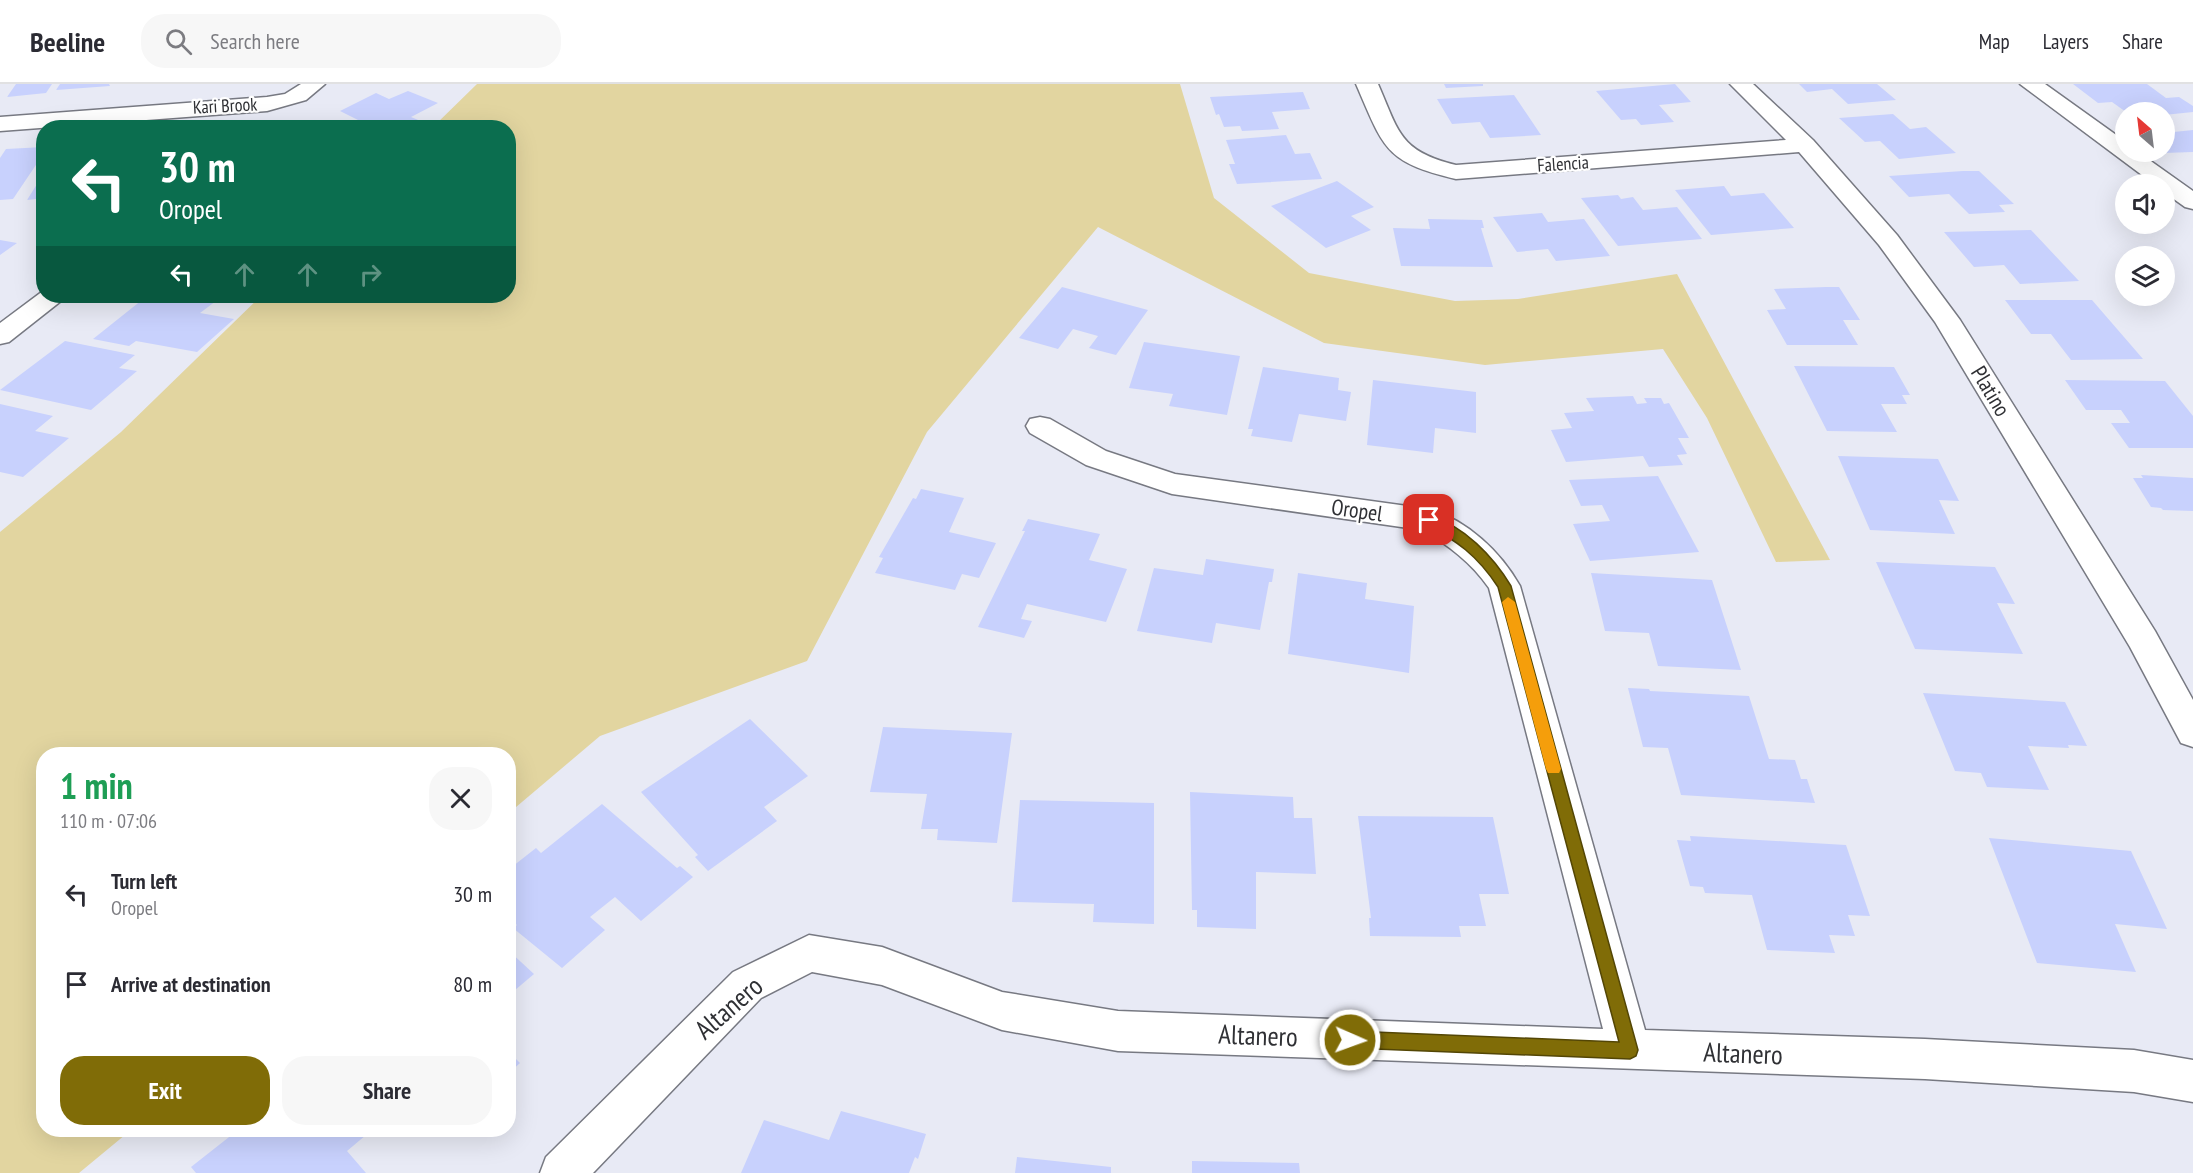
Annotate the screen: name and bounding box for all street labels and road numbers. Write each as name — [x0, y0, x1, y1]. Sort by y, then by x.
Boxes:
street label: Kari Brook — [192, 92, 258, 119]
street label: Falencia — [1536, 150, 1590, 177]
street label: Platino — [1965, 361, 2017, 421]
street label: Oropel — [1330, 493, 1385, 528]
street label: Altanero — [687, 968, 769, 1046]
street label: Altanero — [1218, 1017, 1298, 1053]
street label: Altanero — [1703, 1035, 1783, 1071]

